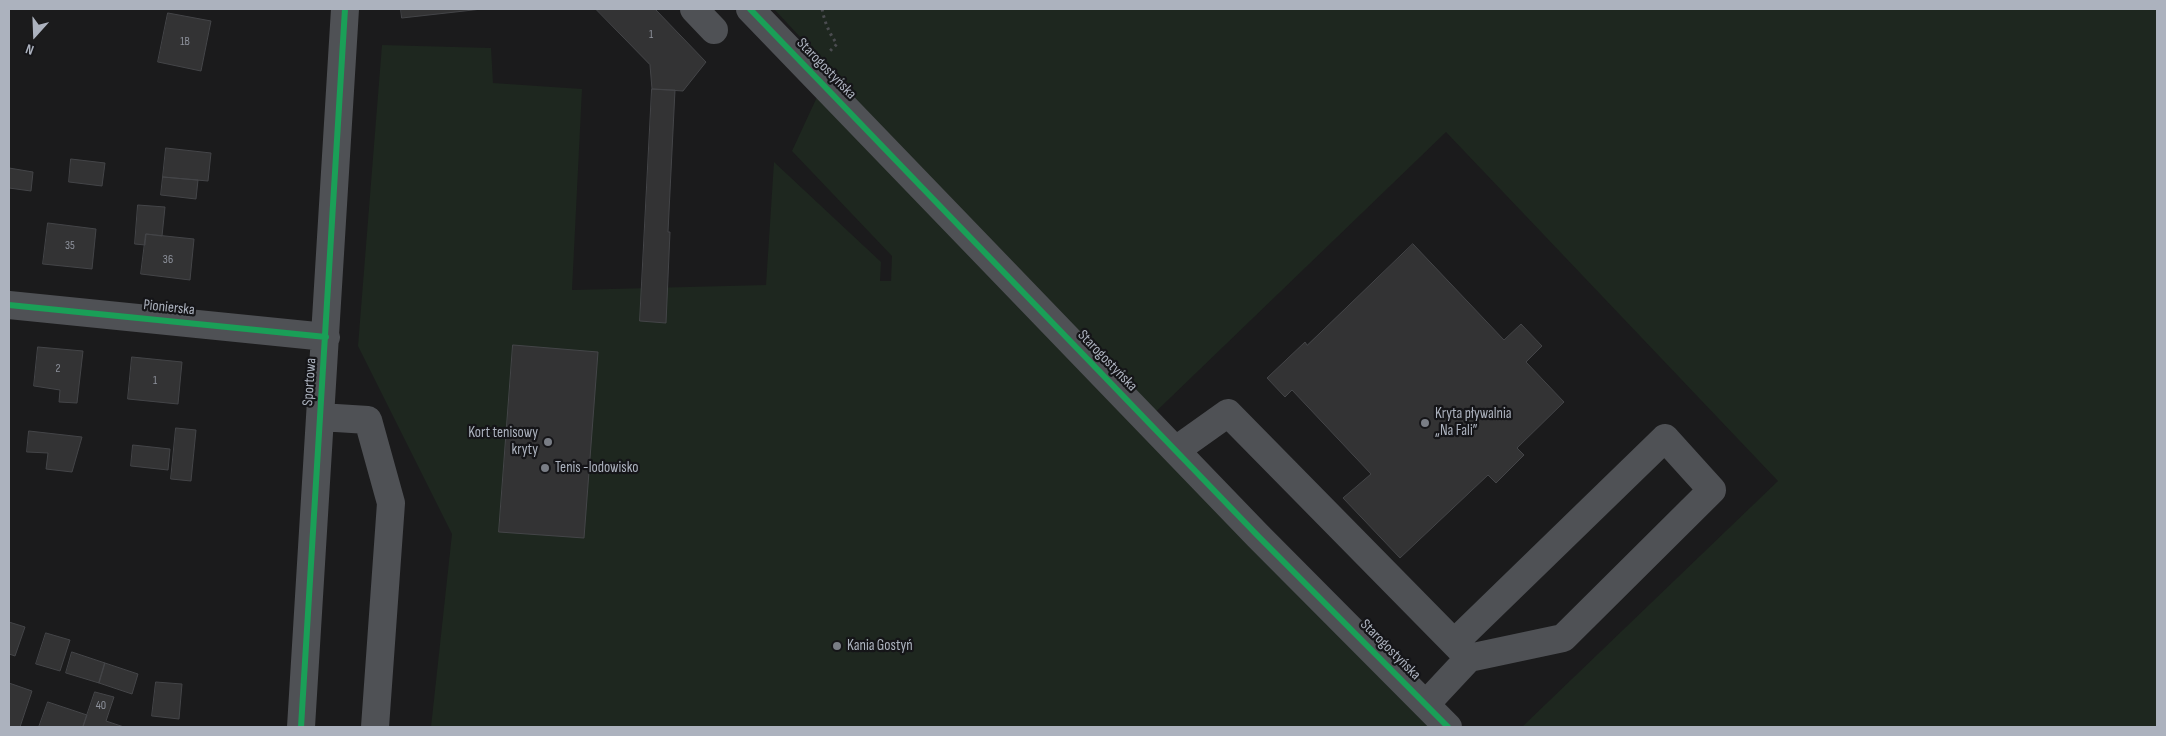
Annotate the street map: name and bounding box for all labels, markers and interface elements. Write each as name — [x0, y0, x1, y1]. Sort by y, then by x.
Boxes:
north arrow — [10, 10, 60, 60]
house number: 1 — [649, 28, 653, 42]
house number: 1B — [180, 35, 190, 49]
street label: Starogostyńska — [792, 35, 860, 103]
text: N — [23, 40, 36, 59]
house number: 35 — [65, 239, 75, 253]
house number: 36 — [163, 253, 173, 267]
street label: Pionierska — [142, 296, 196, 320]
street label: Starogostyńska — [1073, 327, 1141, 395]
street label: Sportowa — [299, 357, 321, 407]
house number: 2 — [56, 362, 60, 376]
house number: 1 — [153, 374, 157, 388]
place label: Kryta pływalnia „Na Fali” — [1435, 405, 1511, 440]
marker: Kryta pływalnia „Na Fali” — [1419, 417, 1431, 429]
place label: Kort tenisowy kryty — [468, 424, 538, 459]
marker: Kort tenisowy kryty — [542, 436, 554, 448]
place label: Tenis -lodowisko — [555, 459, 638, 477]
marker: Tenis -lodowisko — [539, 462, 551, 474]
street label: Starogostyńska — [1356, 616, 1424, 684]
place label: Kania Gostyń — [847, 637, 913, 655]
marker: Kania Gostyń — [831, 640, 843, 652]
house number: 40 — [96, 699, 106, 713]

